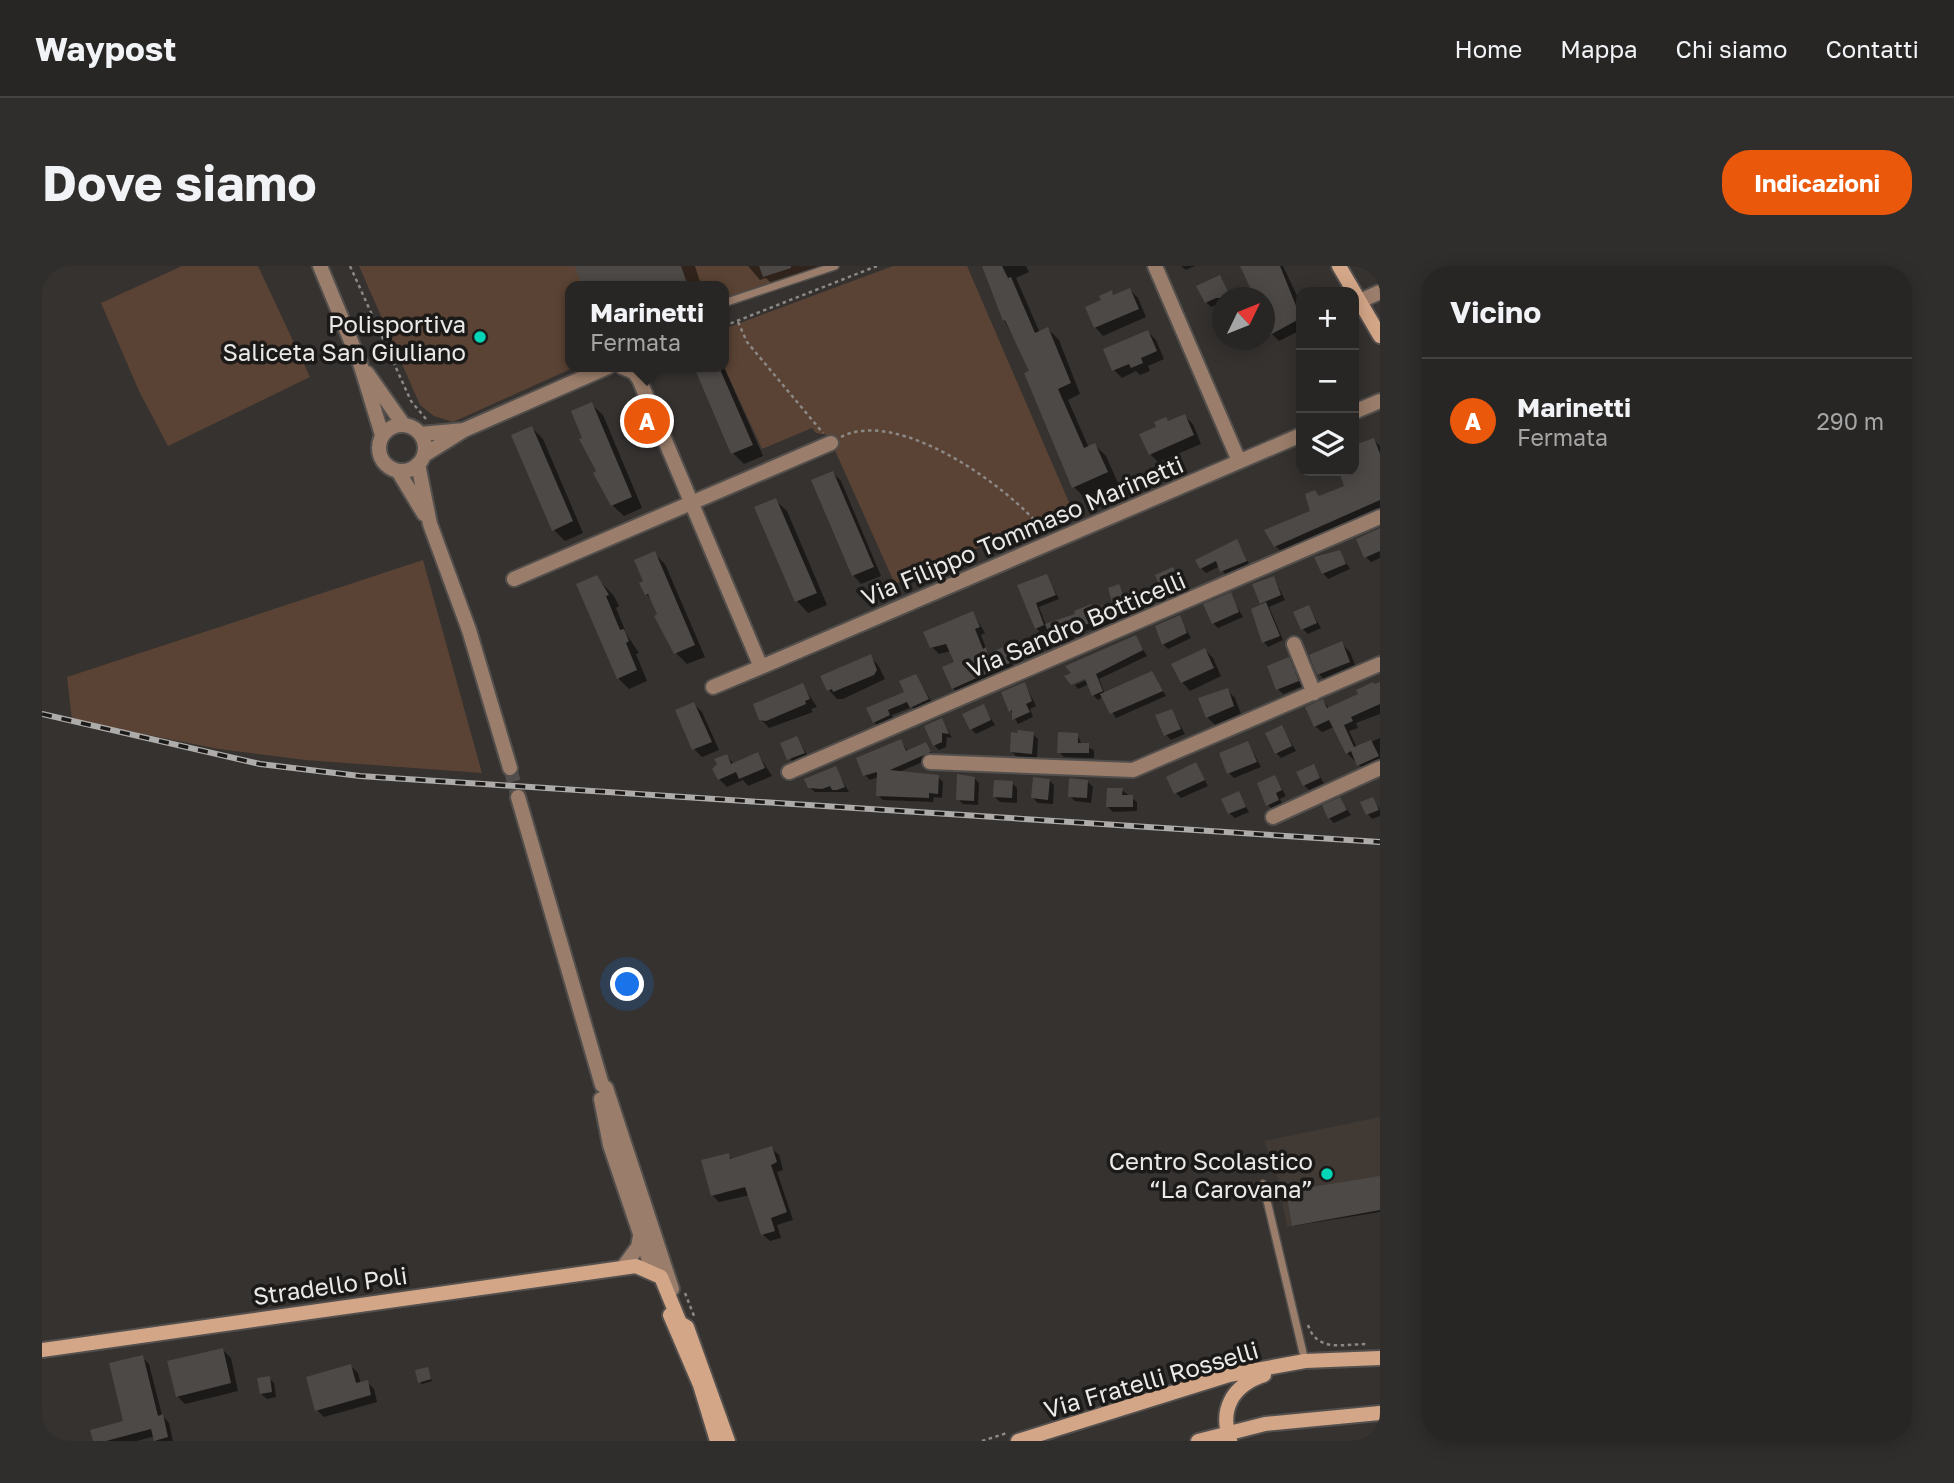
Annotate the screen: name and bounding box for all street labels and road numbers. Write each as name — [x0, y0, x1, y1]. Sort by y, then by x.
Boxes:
street label: Via Filippo Tommaso Marinetti — [857, 449, 1187, 611]
street label: Via Sandro Botticelli — [962, 565, 1190, 683]
street label: Stradello Poli — [251, 1260, 409, 1310]
street label: Via Fratelli Rosselli — [1040, 1335, 1262, 1423]

